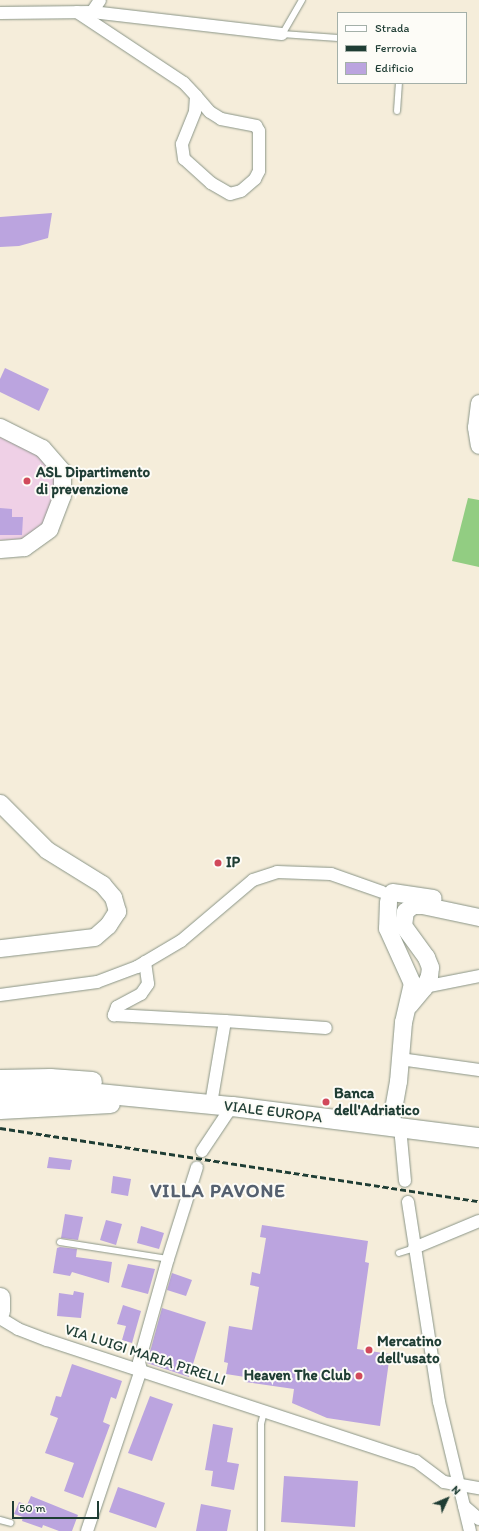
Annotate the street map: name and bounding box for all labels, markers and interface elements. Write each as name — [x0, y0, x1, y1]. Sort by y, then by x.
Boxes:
legend — [337, 12, 467, 84]
text: Strada — [375, 21, 409, 35]
text: Ferrovia — [375, 41, 417, 55]
text: Edificio — [375, 61, 414, 75]
place label: ASL Dipartimento di prevenzione — [36, 463, 150, 498]
marker: ASL Dipartimento di prevenzione — [21, 475, 33, 487]
place label: IP — [226, 854, 240, 872]
marker: IP — [213, 858, 223, 868]
place label: Banca dell'Adriatico — [334, 1084, 420, 1119]
street label: VIALE EUROPA — [222, 1097, 324, 1127]
marker: Banca dell'Adriatico — [321, 1097, 331, 1107]
district label: VILLA PAVONE — [150, 1180, 286, 1202]
street label: VIA LUIGI MARIA PIRELLI — [62, 1320, 228, 1390]
place label: Mercatino dell'usato — [377, 1332, 442, 1367]
marker: Mercatino dell'usato — [364, 1345, 374, 1355]
place label: Heaven The Club — [244, 1367, 351, 1385]
marker: Heaven The Club — [354, 1371, 364, 1381]
north arrow — [427, 1479, 467, 1519]
text: N — [449, 1483, 463, 1498]
scale bar — [14, 1493, 101, 1519]
text: 50 m — [19, 1501, 45, 1515]

